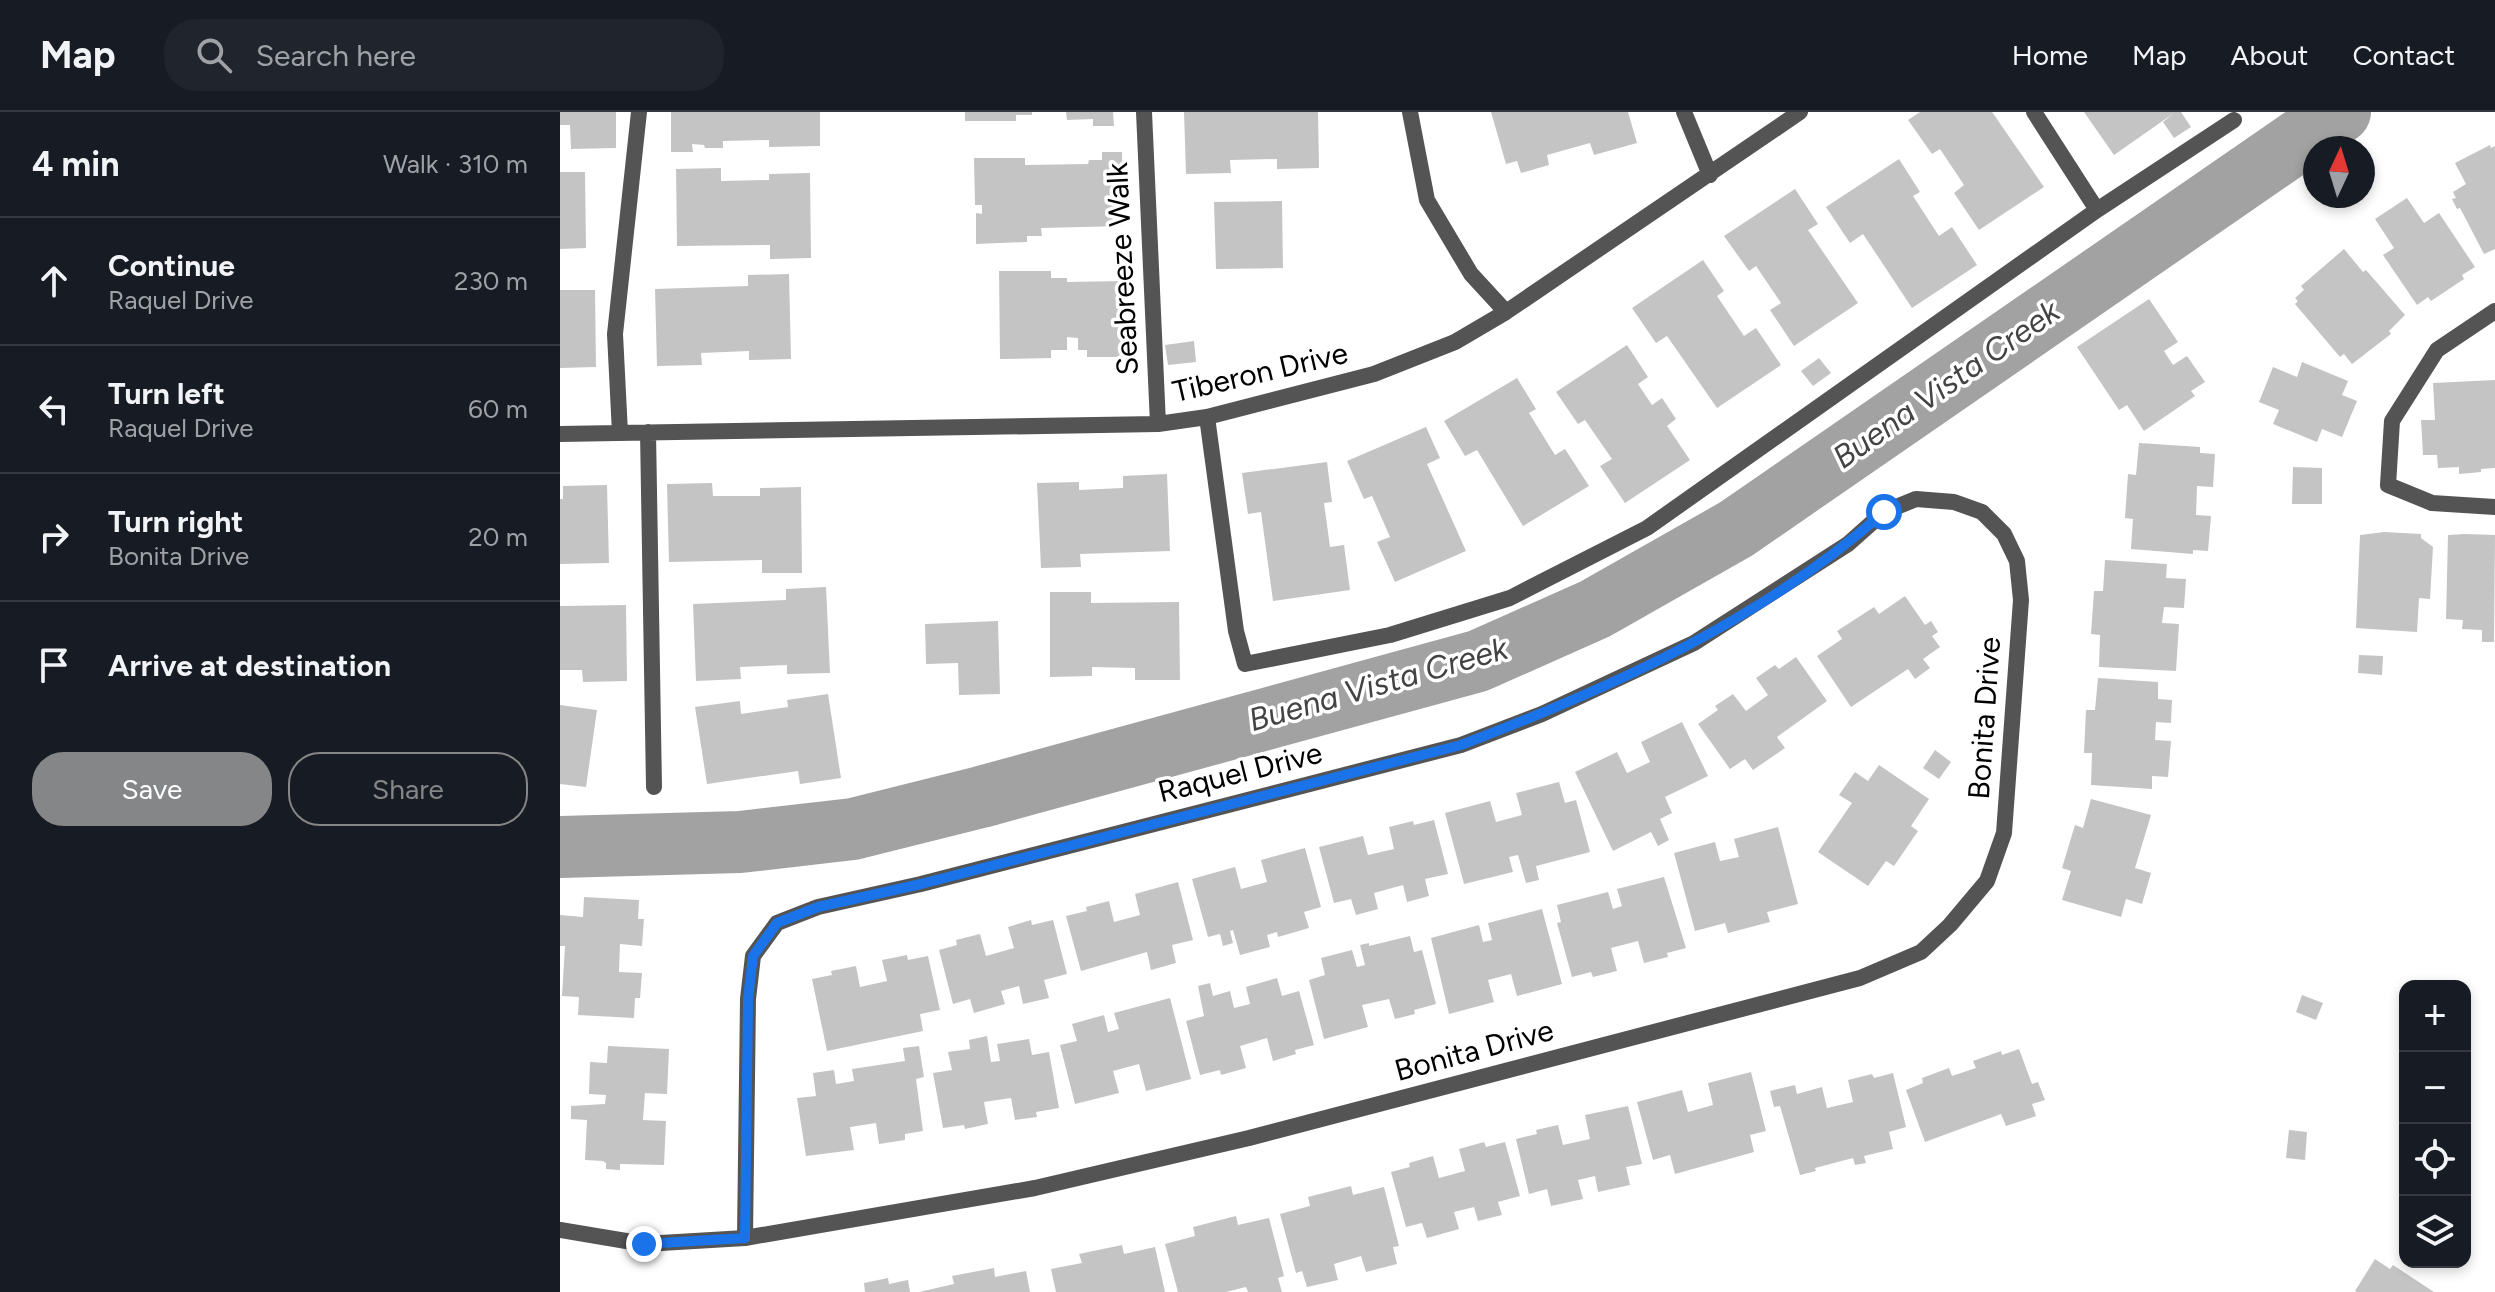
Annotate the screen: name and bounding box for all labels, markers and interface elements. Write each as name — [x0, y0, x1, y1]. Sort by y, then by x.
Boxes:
search box — [164, 19, 724, 91]
text: Map — [40, 32, 116, 78]
icon: search — [192, 33, 236, 77]
text: Search here — [256, 37, 416, 74]
text: Home — [2012, 38, 2088, 72]
text: Map — [2132, 38, 2187, 72]
text: About — [2231, 38, 2308, 72]
text: Contact — [2352, 38, 2455, 72]
north arrow — [2303, 136, 2375, 208]
text: 4 min — [32, 144, 119, 185]
text: Walk · 310 m — [383, 148, 528, 180]
street label: Seabreeze Walk — [1098, 161, 1146, 376]
text: Continue — [108, 247, 235, 284]
icon: ahead — [32, 259, 76, 303]
text: 230 m — [454, 265, 528, 297]
text: Raquel Drive — [108, 284, 254, 316]
water label: Buena Vista Creek — [1825, 291, 2068, 476]
street label: Tiberon Drive — [1169, 334, 1351, 410]
text: Turn left — [108, 375, 225, 412]
icon: left — [32, 387, 76, 431]
text: 60 m — [468, 393, 528, 425]
text: Raquel Drive — [108, 412, 254, 444]
route start — [1866, 494, 1902, 530]
text: Turn right — [108, 503, 243, 540]
icon: right — [32, 515, 76, 559]
text: 20 m — [468, 521, 528, 553]
text: Bonita Drive — [108, 540, 249, 572]
water label: Buena Vista Creek — [1244, 628, 1513, 739]
street label: Bonita Drive — [1960, 636, 2008, 800]
icon: arrive — [32, 643, 76, 687]
text: Arrive at destination — [108, 647, 391, 684]
street label: Raquel Drive — [1154, 734, 1326, 810]
button: Save — [32, 752, 272, 826]
button: Share — [288, 752, 528, 826]
map controls — [2399, 980, 2471, 1268]
button: + — [2399, 980, 2471, 1052]
street label: Bonita Drive — [1391, 1011, 1557, 1089]
button: − — [2399, 1052, 2471, 1124]
button: locate — [2399, 1124, 2471, 1196]
button: layers — [2399, 1196, 2471, 1268]
route end — [626, 1226, 662, 1262]

